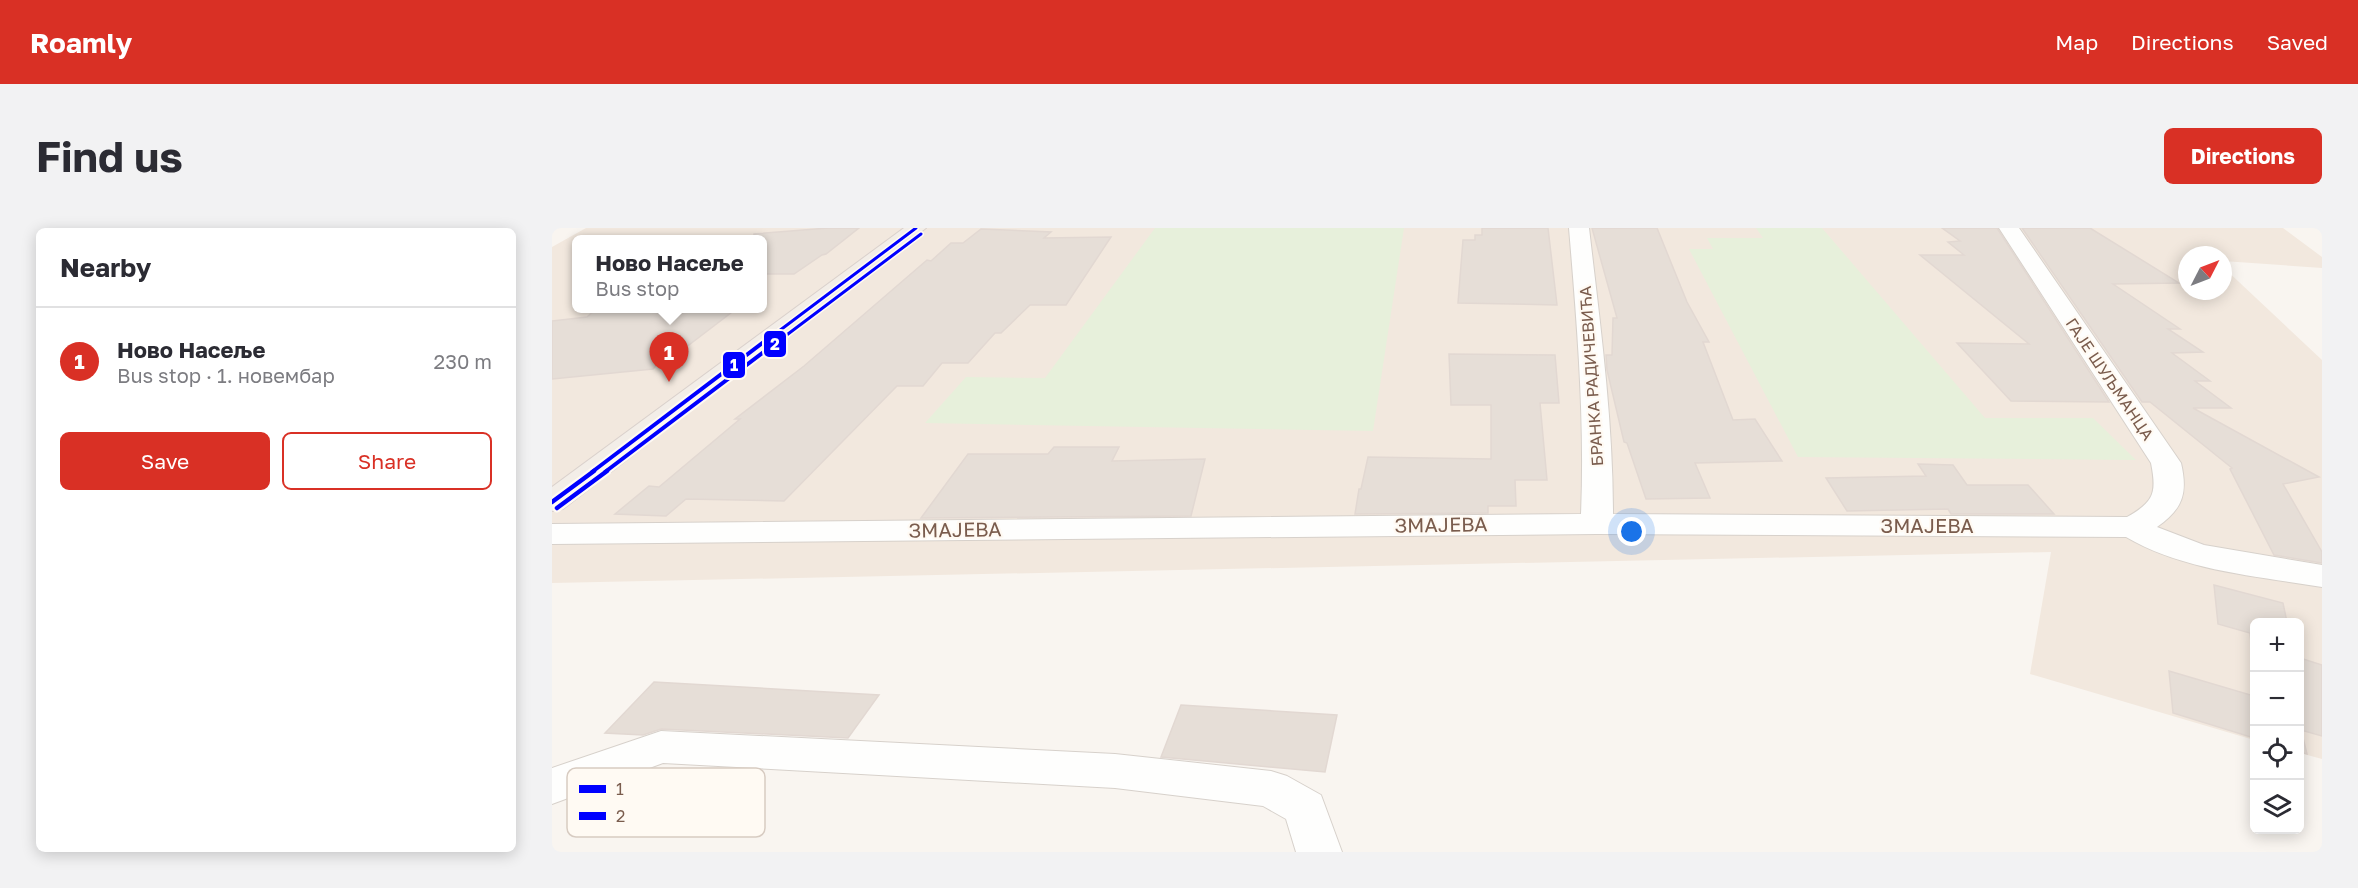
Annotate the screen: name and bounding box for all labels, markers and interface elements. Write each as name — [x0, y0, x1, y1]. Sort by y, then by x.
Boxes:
text: Roamly — [30, 26, 132, 59]
text: Map — [2055, 29, 2098, 55]
text: Directions — [2131, 29, 2234, 55]
text: Saved — [2267, 29, 2328, 55]
button: Directions — [2164, 128, 2322, 184]
text: Find us — [36, 131, 183, 181]
popup — [572, 235, 767, 313]
north arrow — [2178, 246, 2232, 300]
text: Ново Насеље — [595, 249, 744, 276]
text: Nearby — [60, 252, 151, 283]
text: Bus stop — [595, 276, 679, 300]
street label: БРАНКА РАДИЧЕВИЋА — [1575, 285, 1607, 467]
street label: ГАЈЕ ШУЉМАНЦА — [2062, 314, 2158, 444]
line badge: 2 — [763, 330, 787, 358]
pin: 1 — [650, 332, 688, 382]
text: 2 — [770, 334, 780, 354]
text: Ново Насеље — [117, 336, 266, 363]
text: 1 — [74, 349, 85, 373]
text: 230 m — [434, 349, 492, 373]
line badge: 1 — [722, 351, 746, 379]
text: 1 — [730, 355, 738, 375]
text: Bus stop · 1. новембар — [117, 363, 335, 387]
button: Save — [60, 432, 270, 490]
button: Share — [282, 432, 492, 490]
street label: ЗМАЈЕВА — [1394, 511, 1488, 537]
street label: ЗМАЈЕВА — [1880, 513, 1974, 537]
street label: ЗМАЈЕВА — [908, 516, 1002, 542]
your location — [1617, 517, 1646, 546]
map controls — [2250, 618, 2304, 834]
button: + — [2250, 618, 2304, 672]
button: − — [2250, 672, 2304, 726]
button: locate — [2250, 726, 2304, 780]
legend — [567, 768, 765, 837]
text: 1 — [616, 779, 624, 799]
button: layers — [2250, 780, 2304, 834]
text: 2 — [616, 806, 625, 826]

